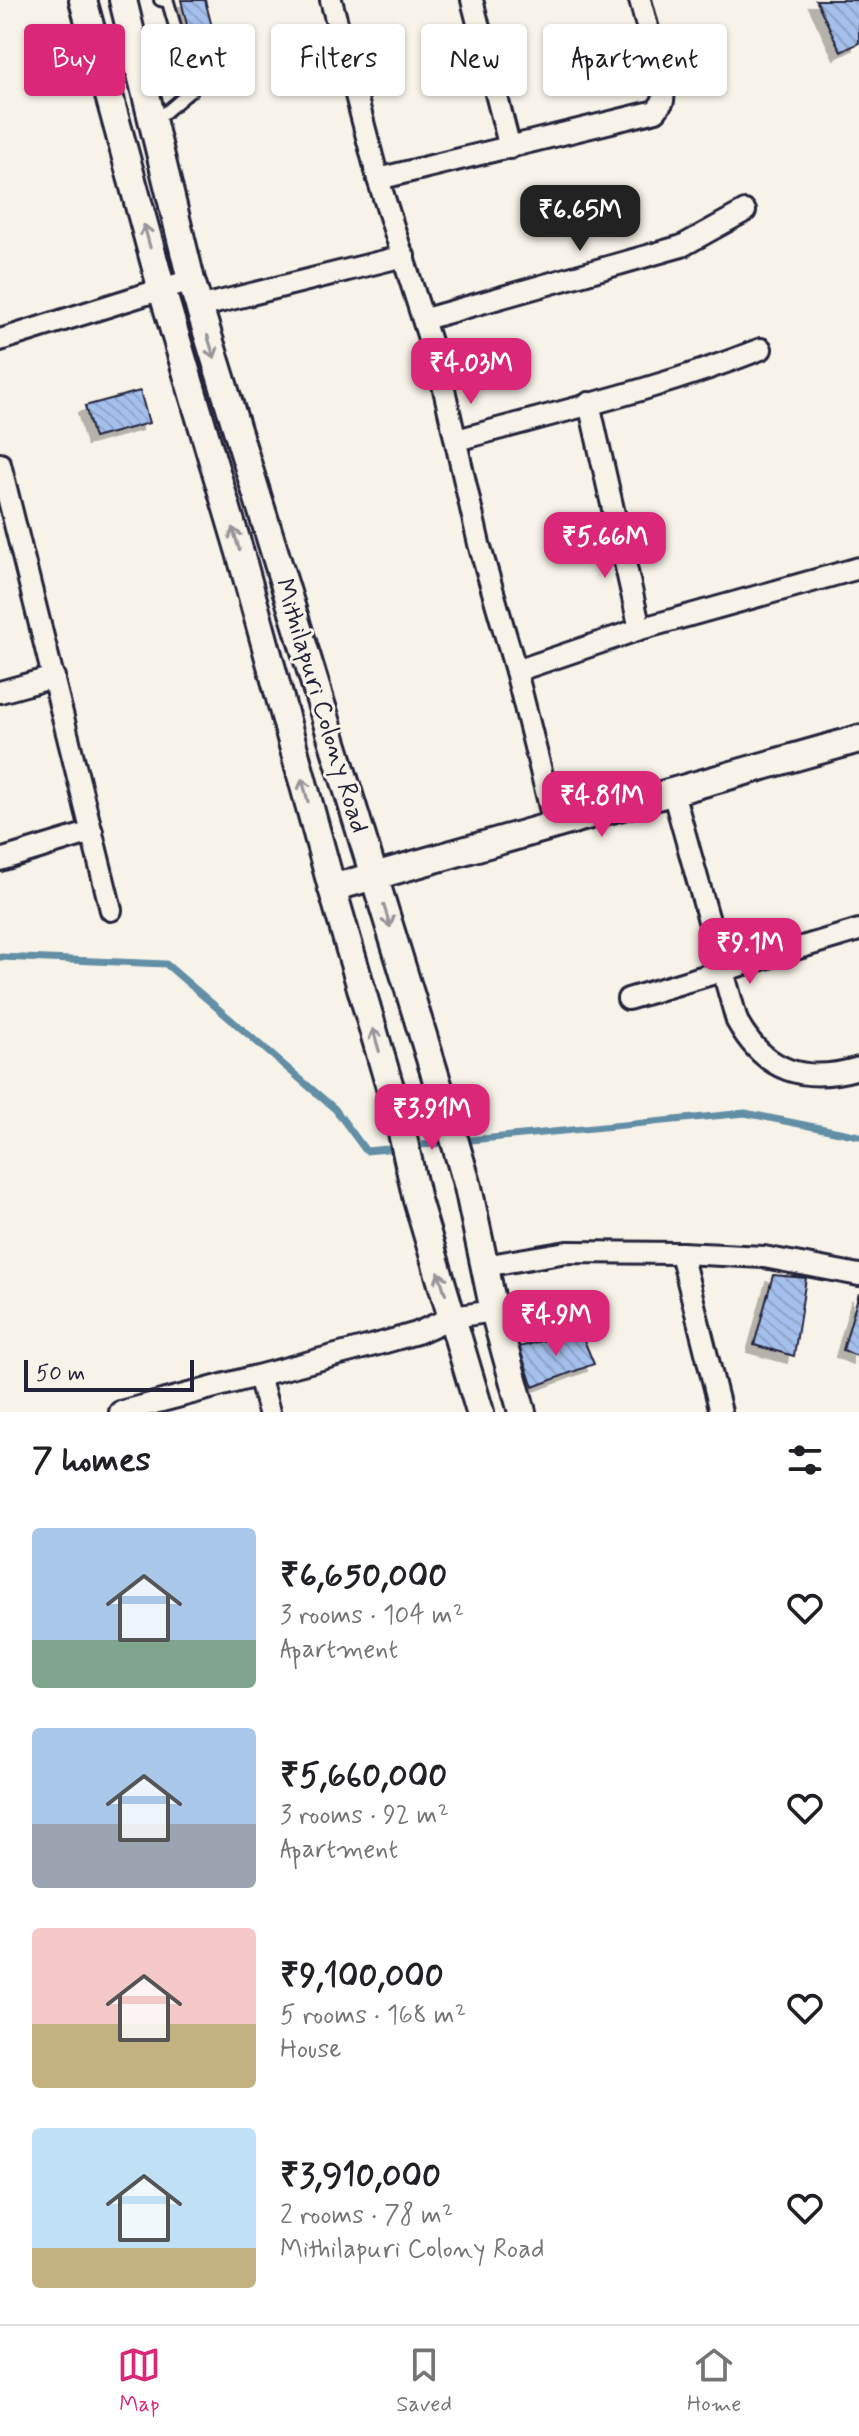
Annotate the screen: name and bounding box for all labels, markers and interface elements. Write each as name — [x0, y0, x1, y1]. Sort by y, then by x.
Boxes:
chip: Buy — [24, 24, 125, 96]
chip: Rent — [141, 24, 255, 96]
chip: Filters — [271, 24, 405, 96]
chip: New — [421, 24, 527, 96]
chip: Apartment — [543, 24, 727, 96]
pin: ₹6.65M — [515, 185, 645, 253]
text: ₹6.65M — [538, 194, 622, 228]
one-way arrow — [139, 223, 154, 249]
one-way arrow — [204, 333, 219, 359]
pin: ₹4.03M — [406, 338, 536, 406]
text: ₹4.03M — [429, 347, 513, 381]
pin: ₹5.66M — [540, 512, 670, 580]
text: ₹5.66M — [562, 521, 648, 555]
one-way arrow — [228, 527, 243, 553]
street label: Mithilapuri Colony Road — [266, 575, 376, 837]
pin: ₹4.81M — [537, 771, 667, 839]
one-way arrow — [297, 777, 312, 803]
text: ₹4.81M — [560, 780, 644, 814]
one-way arrow — [380, 903, 395, 929]
pin: ₹9.1M — [694, 918, 806, 986]
text: ₹9.1M — [716, 927, 784, 961]
one-way arrow — [368, 1027, 383, 1053]
pin: ₹3.91M — [367, 1084, 497, 1152]
text: ₹3.91M — [393, 1093, 471, 1127]
one-way arrow — [434, 1271, 449, 1296]
pin: ₹4.9M — [500, 1290, 612, 1358]
text: ₹4.9M — [521, 1299, 591, 1333]
scale bar — [24, 1356, 194, 1392]
text: 50 m — [36, 1360, 85, 1388]
text: 7 homes — [32, 1438, 151, 1483]
icon: filters — [783, 1438, 827, 1482]
text: ₹6,650,000 — [280, 1554, 447, 1599]
icon: home — [96, 1560, 192, 1656]
icon: heart — [783, 1586, 827, 1630]
text: 3 rooms · 104 m² — [280, 1599, 464, 1633]
text: Apartment — [280, 1633, 398, 1667]
text: ₹5,660,000 — [280, 1754, 447, 1799]
icon: home — [96, 1760, 192, 1856]
icon: heart — [783, 1786, 827, 1830]
text: 3 rooms · 92 m² — [280, 1799, 449, 1833]
text: Apartment — [280, 1833, 398, 1867]
text: ₹9,100,000 — [280, 1954, 444, 1999]
icon: home — [96, 1960, 192, 2056]
icon: heart — [783, 1986, 827, 2030]
text: 5 rooms · 168 m² — [280, 1999, 466, 2033]
text: House — [280, 2033, 341, 2067]
text: ₹3,910,000 — [280, 2154, 441, 2199]
icon: home — [96, 2160, 192, 2256]
icon: heart — [783, 2186, 827, 2230]
text: 2 rooms · 78 m² — [280, 2199, 453, 2233]
text: Mithilapuri Colony Road — [280, 2233, 544, 2267]
tab: Map — [117, 2343, 161, 2419]
tab: Saved — [396, 2343, 452, 2419]
tab: Home — [687, 2343, 742, 2419]

